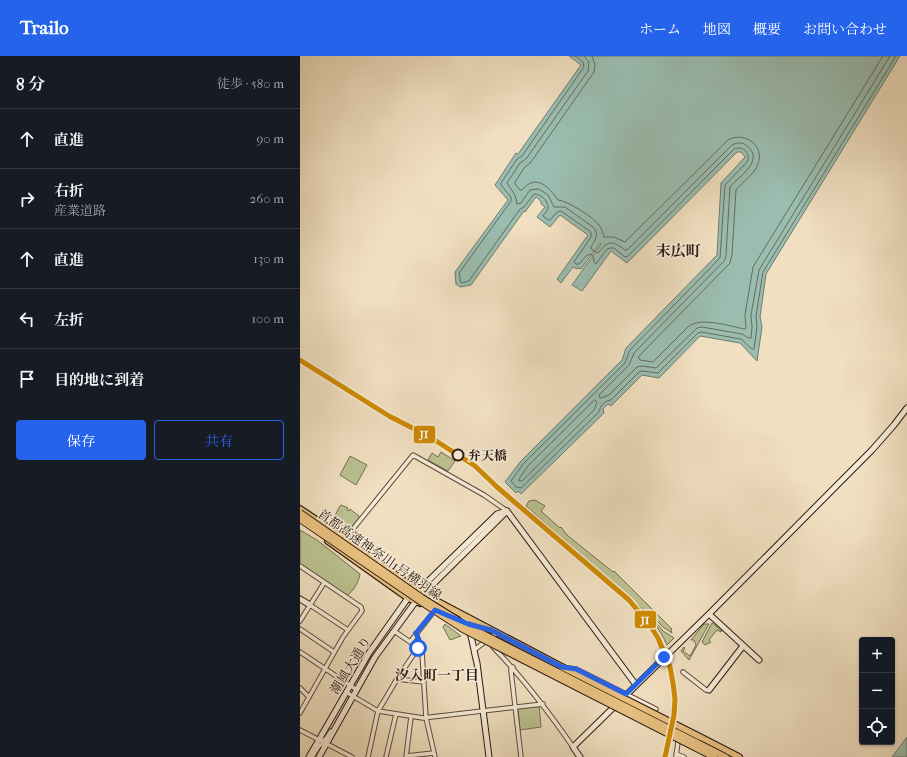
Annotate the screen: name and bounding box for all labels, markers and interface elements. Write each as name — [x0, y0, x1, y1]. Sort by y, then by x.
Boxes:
text: Trailo — [20, 17, 69, 39]
text: ホーム — [639, 21, 681, 38]
text: 地図 — [703, 21, 731, 38]
text: 概要 — [753, 21, 781, 38]
text: お問い合わせ — [803, 21, 887, 38]
text: 8 分 — [16, 74, 45, 94]
text: 徒歩 · 580 m — [217, 76, 284, 91]
icon: ahead — [16, 128, 38, 150]
text: 直進 — [54, 131, 84, 149]
text: 90 m — [256, 131, 284, 146]
text: 右折 — [54, 182, 84, 200]
icon: right — [16, 188, 38, 210]
text: 260 m — [250, 191, 284, 206]
text: 産業道路 — [54, 203, 106, 218]
district label: 末広町 — [655, 242, 701, 260]
icon: ahead — [16, 248, 38, 270]
text: 直進 — [54, 251, 84, 269]
text: 130 m — [253, 251, 284, 266]
icon: left — [16, 308, 38, 330]
text: 左折 — [54, 311, 84, 329]
text: 100 m — [251, 311, 284, 326]
icon: arrive — [16, 368, 38, 390]
text: 目的地に到着 — [54, 371, 144, 389]
button: 保存 — [16, 420, 146, 460]
button: 共有 — [154, 420, 284, 460]
line badge: JI — [413, 425, 436, 444]
text: JI — [419, 428, 429, 441]
marker: 弁天橋 — [451, 448, 465, 462]
place label: 弁天橋 — [468, 448, 507, 463]
street label: 首都高速神奈川1号横羽線 — [315, 506, 444, 603]
line badge: JI — [634, 610, 657, 629]
text: JI — [640, 614, 650, 627]
street label: 潮風大通り — [327, 634, 374, 697]
map controls — [859, 637, 895, 745]
button: + — [859, 637, 895, 673]
route start — [409, 639, 427, 657]
route end — [655, 648, 673, 666]
district label: 汐入町一丁目 — [395, 667, 479, 684]
button: − — [859, 673, 895, 709]
button: locate — [859, 709, 895, 745]

